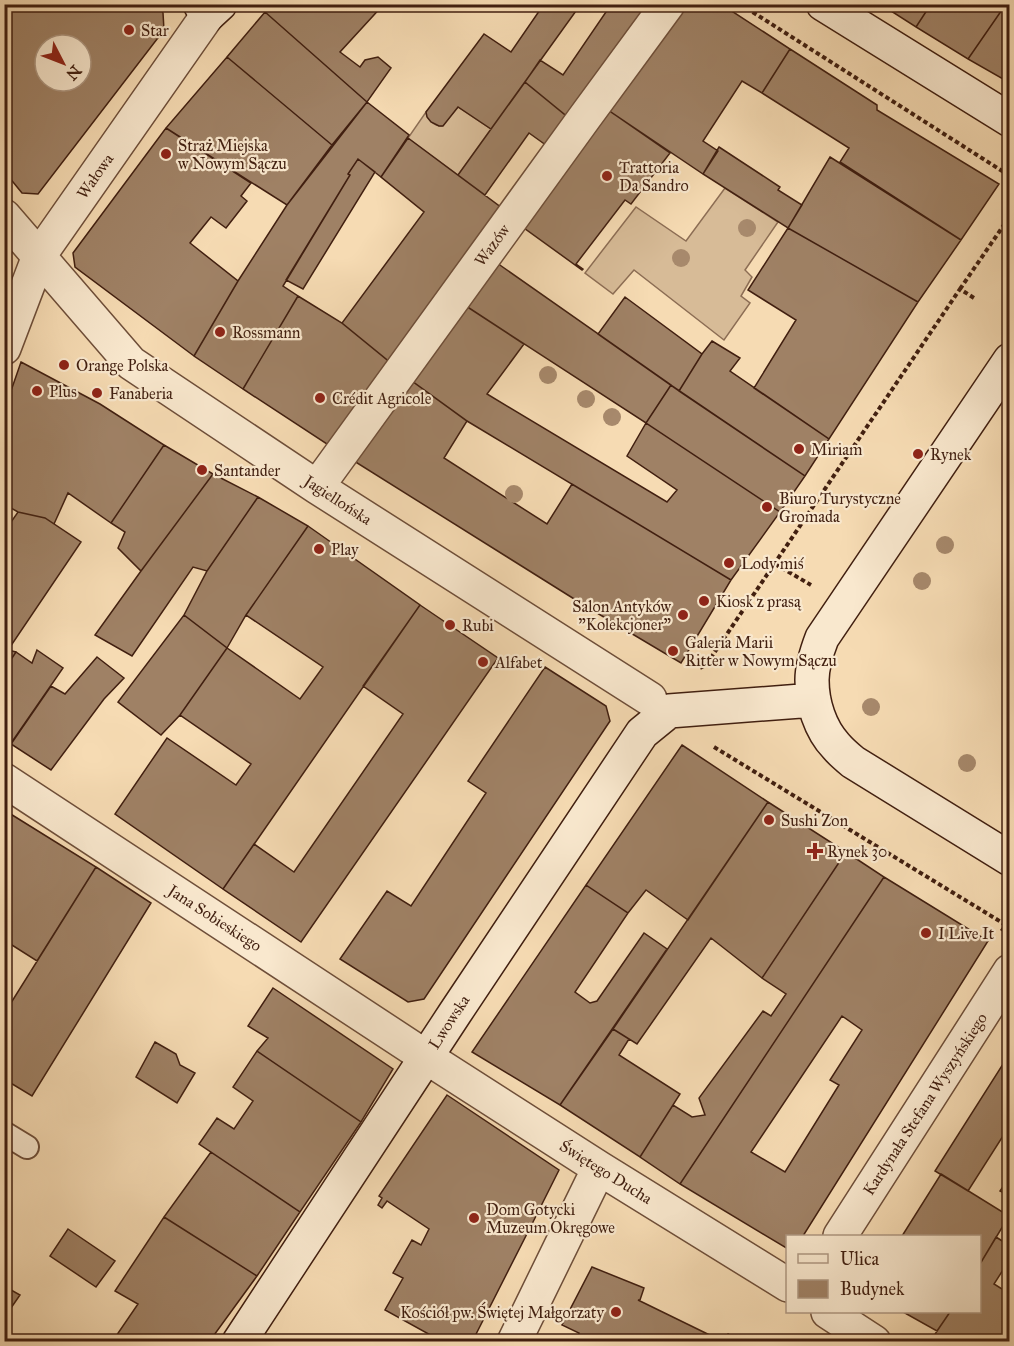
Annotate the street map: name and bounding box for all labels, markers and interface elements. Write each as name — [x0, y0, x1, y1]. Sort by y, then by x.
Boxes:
place label: Star — [141, 21, 169, 40]
marker: Star — [122, 23, 136, 37]
north arrow — [33, 33, 93, 93]
text: N — [62, 61, 85, 84]
place label: Straż Miejska w Nowym Sączu — [178, 136, 287, 173]
marker: Straż Miejska w Nowym Sączu — [159, 147, 173, 161]
street label: Wałowa — [73, 150, 117, 202]
place label: Trattoria Da Sandro — [619, 158, 689, 195]
marker: Trattoria Da Sandro — [600, 169, 614, 183]
street label: Wazów — [470, 220, 514, 270]
place label: Rossmann — [232, 323, 301, 342]
marker: Rossmann — [213, 325, 227, 339]
place label: Orange Polska — [76, 356, 169, 376]
marker: Orange Polska — [57, 358, 71, 372]
place label: Plus — [49, 382, 77, 401]
marker: Plus — [30, 384, 44, 398]
place label: Fanaberia — [109, 384, 173, 403]
marker: Fanaberia — [90, 386, 104, 400]
place label: Crédit Agricole — [332, 389, 432, 409]
marker: Crédit Agricole — [313, 391, 327, 405]
place label: Miriam — [811, 440, 863, 459]
marker: Miriam — [792, 442, 806, 456]
place label: Rynek — [930, 445, 972, 464]
marker: Rynek — [911, 447, 925, 461]
place label: Santander — [214, 461, 280, 480]
marker: Santander — [195, 463, 209, 477]
street label: Jagiellońska — [298, 470, 376, 530]
place label: Biuro Turystyczne Gromada — [779, 489, 901, 526]
marker: Biuro Turystyczne Gromada — [760, 500, 774, 514]
place label: Play — [331, 540, 359, 559]
marker: Play — [312, 542, 326, 556]
place label: Lody miś — [741, 554, 805, 573]
marker: Lody miś — [722, 556, 736, 570]
place label: Kiosk z prasą — [716, 592, 802, 611]
marker: Kiosk z prasą — [697, 594, 711, 608]
place label: Salon Antyków "Kolekcjoner" — [572, 597, 672, 634]
marker: Salon Antyków "Kolekcjoner" — [676, 608, 690, 622]
place label: Rubi — [462, 616, 494, 635]
marker: Rubi — [443, 618, 457, 632]
place label: Galeria Marii Ritter w Nowym Sączu — [685, 633, 837, 670]
marker: Galeria Marii Ritter w Nowym Sączu — [666, 644, 680, 658]
place label: Alfabet — [494, 653, 543, 672]
marker: Alfabet — [476, 655, 490, 669]
place label: Sushi Zon — [781, 811, 848, 830]
marker: Sushi Zon — [762, 813, 776, 827]
place label: Rynek 30 — [827, 842, 887, 861]
marker: Rynek 30 — [808, 844, 822, 858]
street label: Jana Sobieskiego — [162, 880, 265, 956]
place label: I Live It — [938, 924, 994, 943]
marker: I Live It — [919, 926, 933, 940]
street label: Lwowska — [425, 991, 474, 1053]
street label: Kardynała Stefana Wyszyńskiego — [859, 1009, 992, 1199]
street label: Świętego Ducha — [556, 1134, 657, 1209]
place label: Dom Gotycki Muzeum Okręgowe — [486, 1200, 615, 1238]
marker: Dom Gotycki Muzeum Okręgowe — [467, 1211, 481, 1225]
legend — [786, 1235, 981, 1313]
text: Ulica — [840, 1248, 880, 1270]
text: Budynek — [840, 1278, 905, 1300]
place label: Kościół pw. Świętej Małgorzaty — [400, 1301, 605, 1323]
marker: Kościół pw. Świętej Małgorzaty — [609, 1305, 623, 1319]

